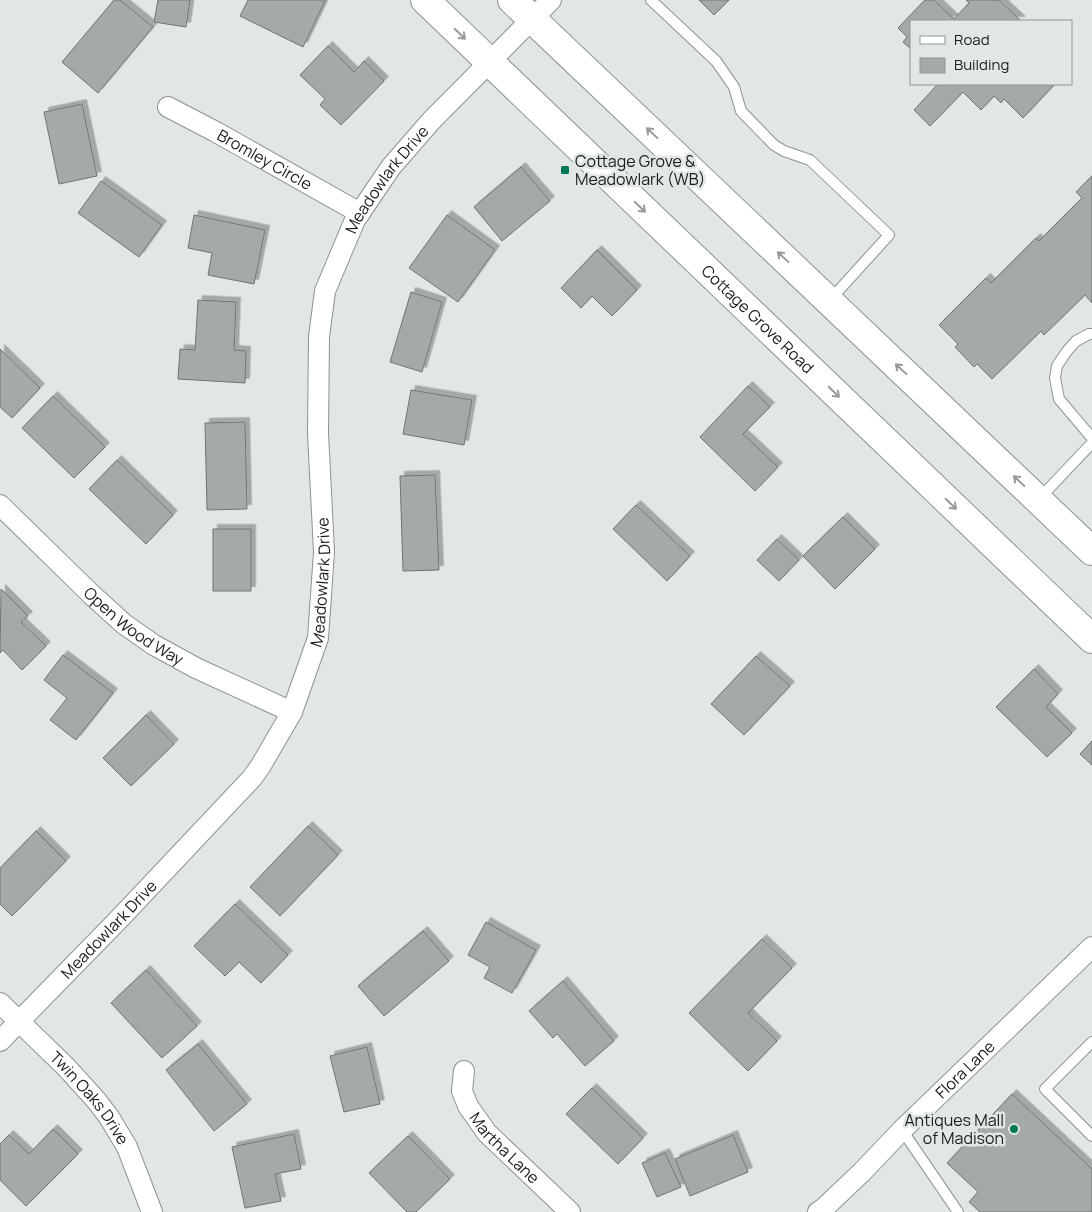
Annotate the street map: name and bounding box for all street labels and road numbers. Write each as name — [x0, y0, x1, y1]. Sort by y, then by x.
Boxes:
street label: Meadowlark Drive — [340, 121, 433, 237]
street label: Bromley Circle — [213, 124, 316, 195]
street label: Cottage Grove Road — [697, 260, 819, 378]
street label: Meadowlark Drive — [305, 517, 335, 650]
street label: Open Wood Way — [79, 582, 188, 670]
street label: Meadowlark Drive — [56, 875, 162, 983]
street label: Flora Lane — [930, 1036, 999, 1103]
street label: Twin Oaks Drive — [45, 1046, 134, 1149]
street label: Martha Lane — [465, 1108, 544, 1188]

